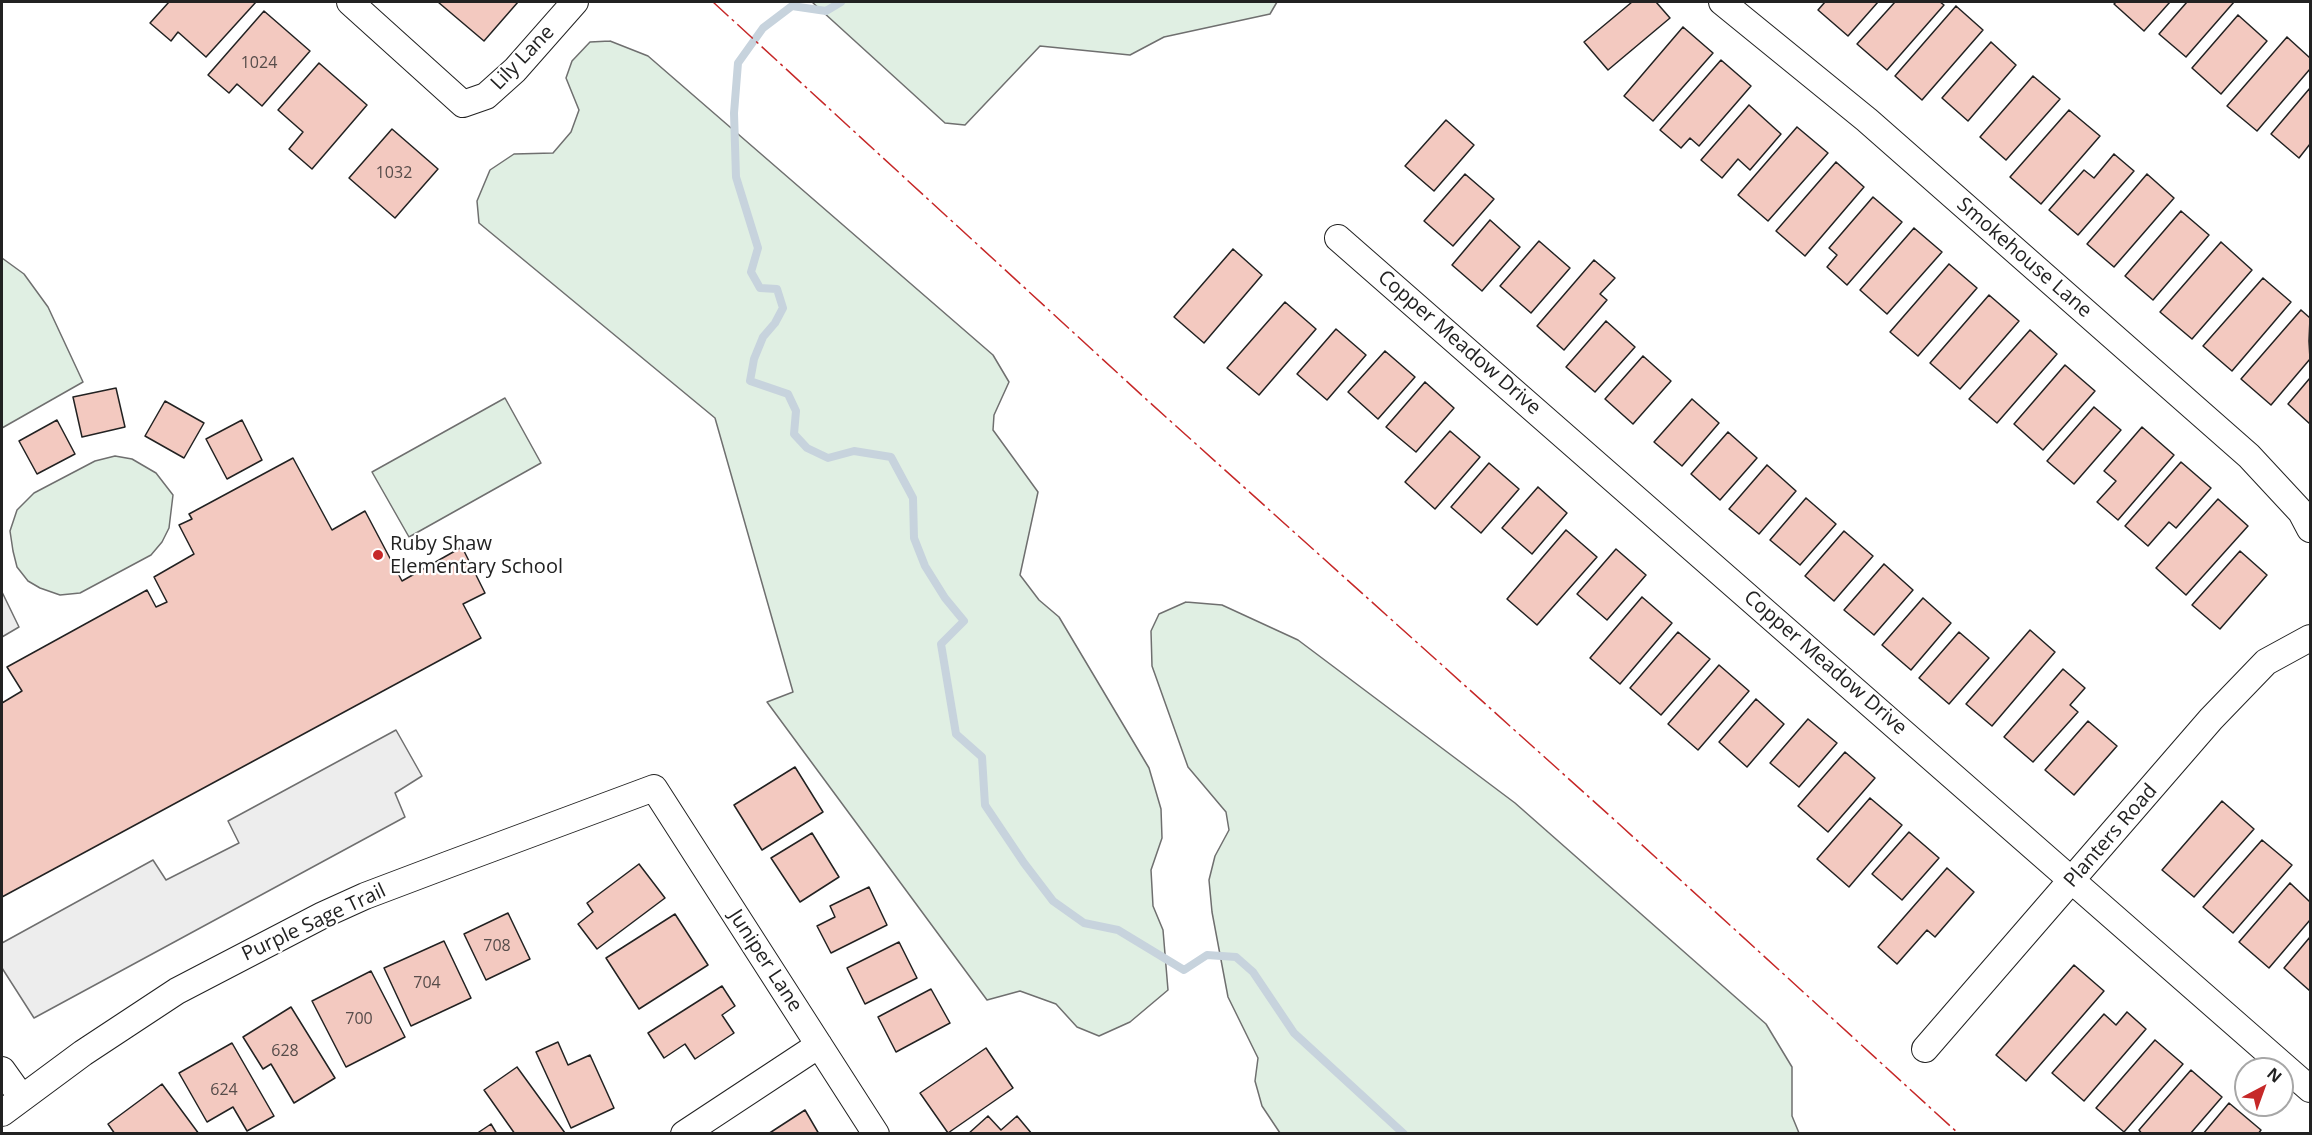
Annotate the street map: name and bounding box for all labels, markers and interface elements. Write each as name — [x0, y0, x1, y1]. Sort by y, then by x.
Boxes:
street label: Lily Lane — [486, 21, 560, 95]
house number: 1024 — [241, 53, 277, 73]
house number: 1032 — [376, 163, 412, 183]
street label: Smokehouse Lane — [1952, 193, 2096, 323]
street label: Copper Meadow Drive — [1373, 266, 1545, 420]
place label: Ruby Shaw Elementary School — [390, 532, 563, 579]
marker: Ruby Shaw Elementary School — [371, 548, 385, 562]
street label: Copper Meadow Drive — [1739, 586, 1911, 740]
street label: Planters Road — [2059, 779, 2163, 893]
street label: Purple Sage Trail — [238, 879, 390, 967]
street label: Juniper Lane — [723, 905, 807, 1017]
house number: 708 — [483, 936, 511, 956]
house number: 704 — [413, 973, 441, 993]
house number: 700 — [345, 1009, 373, 1029]
house number: 628 — [271, 1041, 299, 1061]
north arrow — [2234, 1057, 2294, 1117]
text: N — [2262, 1062, 2287, 1087]
house number: 624 — [210, 1080, 238, 1100]

